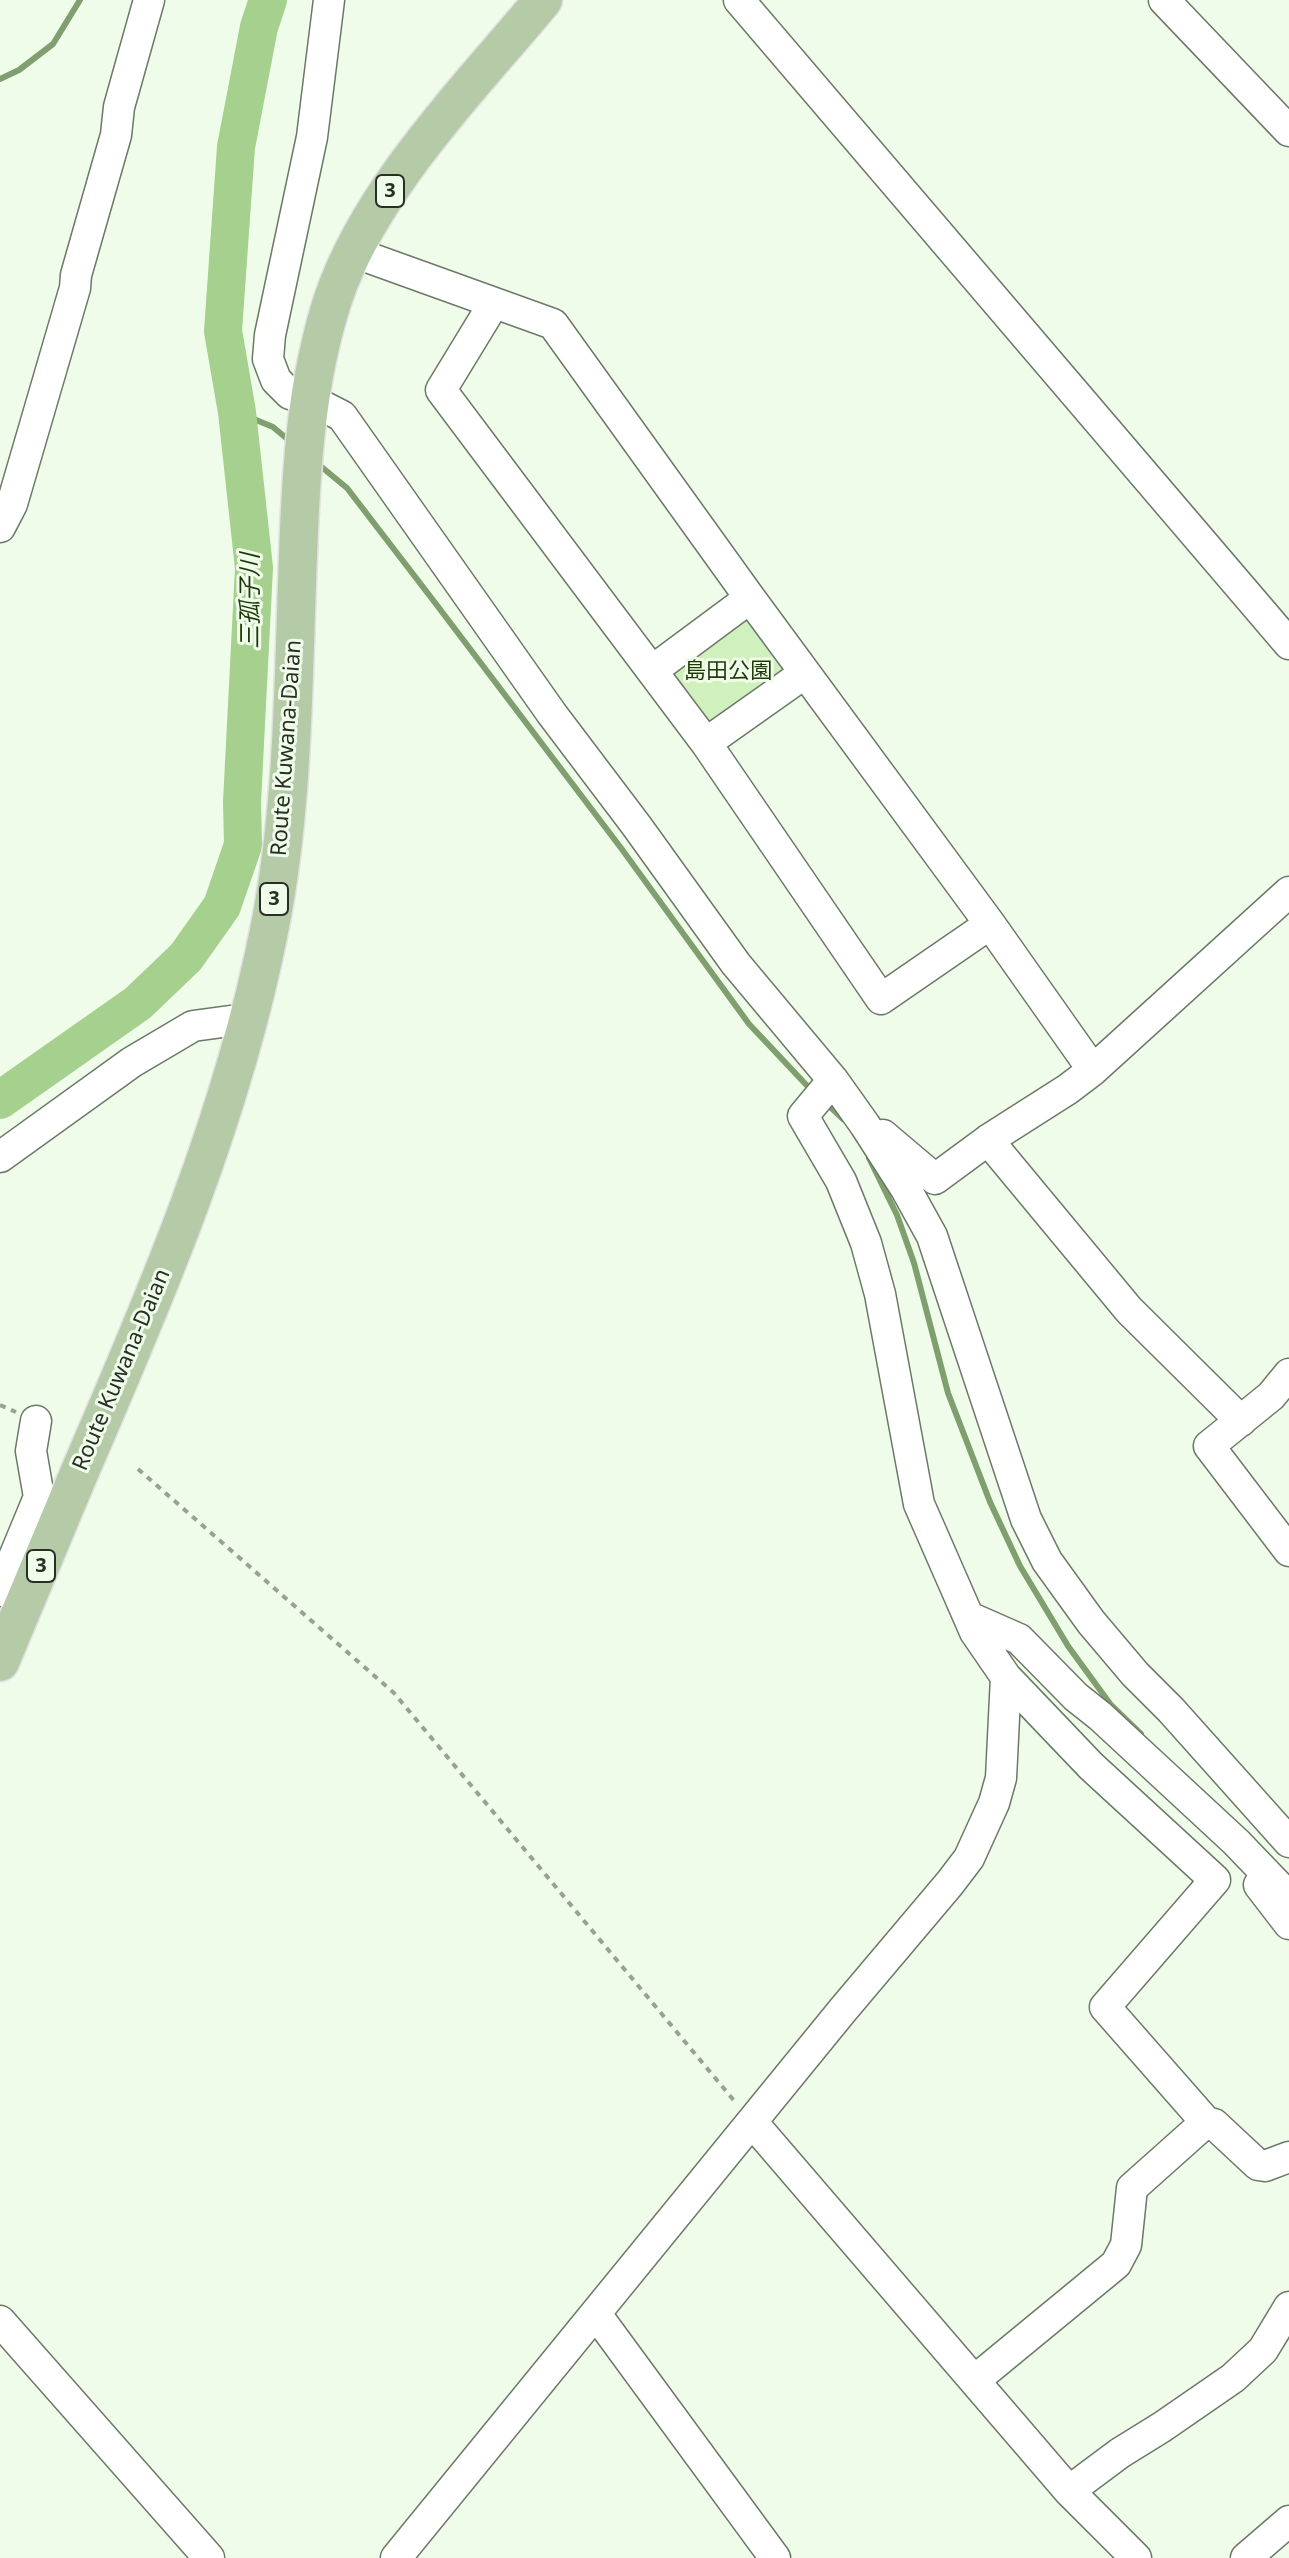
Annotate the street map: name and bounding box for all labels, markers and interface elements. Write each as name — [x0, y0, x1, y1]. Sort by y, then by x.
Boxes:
road number: 3 — [376, 175, 404, 207]
water label: 三孤子川 — [237, 553, 265, 649]
street label: Route Kuwana-Daian — [266, 639, 308, 857]
park label: 島田公園 — [684, 659, 772, 685]
road number: 3 — [260, 883, 288, 915]
street label: Route Kuwana-Daian — [68, 1265, 176, 1475]
road number: 3 — [27, 1550, 55, 1582]

